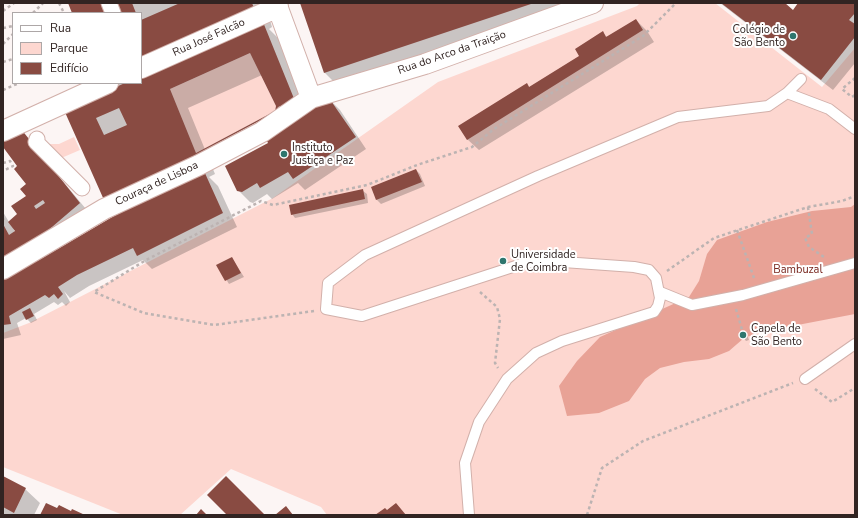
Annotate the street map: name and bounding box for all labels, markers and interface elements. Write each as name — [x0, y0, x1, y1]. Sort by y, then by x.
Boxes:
legend — [12, 12, 142, 84]
street label: Rua José Falcão — [171, 16, 247, 60]
text: Rua — [50, 20, 71, 36]
place label: Colégio de São Bento — [733, 23, 785, 49]
street label: Rua do Arco da Traição — [396, 28, 508, 78]
marker: Colégio de São Bento — [788, 31, 798, 41]
text: Parque — [50, 40, 88, 56]
text: Edifício — [50, 60, 89, 76]
place label: Instituto Justiça e Paz — [292, 141, 353, 167]
marker: Instituto Justiça e Paz — [279, 149, 289, 159]
street label: Couraça de Lisboa — [113, 159, 201, 209]
place label: Universidade de Coimbra — [511, 248, 575, 274]
marker: Universidade de Coimbra — [498, 256, 508, 266]
park label: Bambuzal — [773, 263, 823, 277]
place label: Capela de São Bento — [751, 322, 802, 348]
marker: Capela de São Bento — [738, 330, 748, 340]

